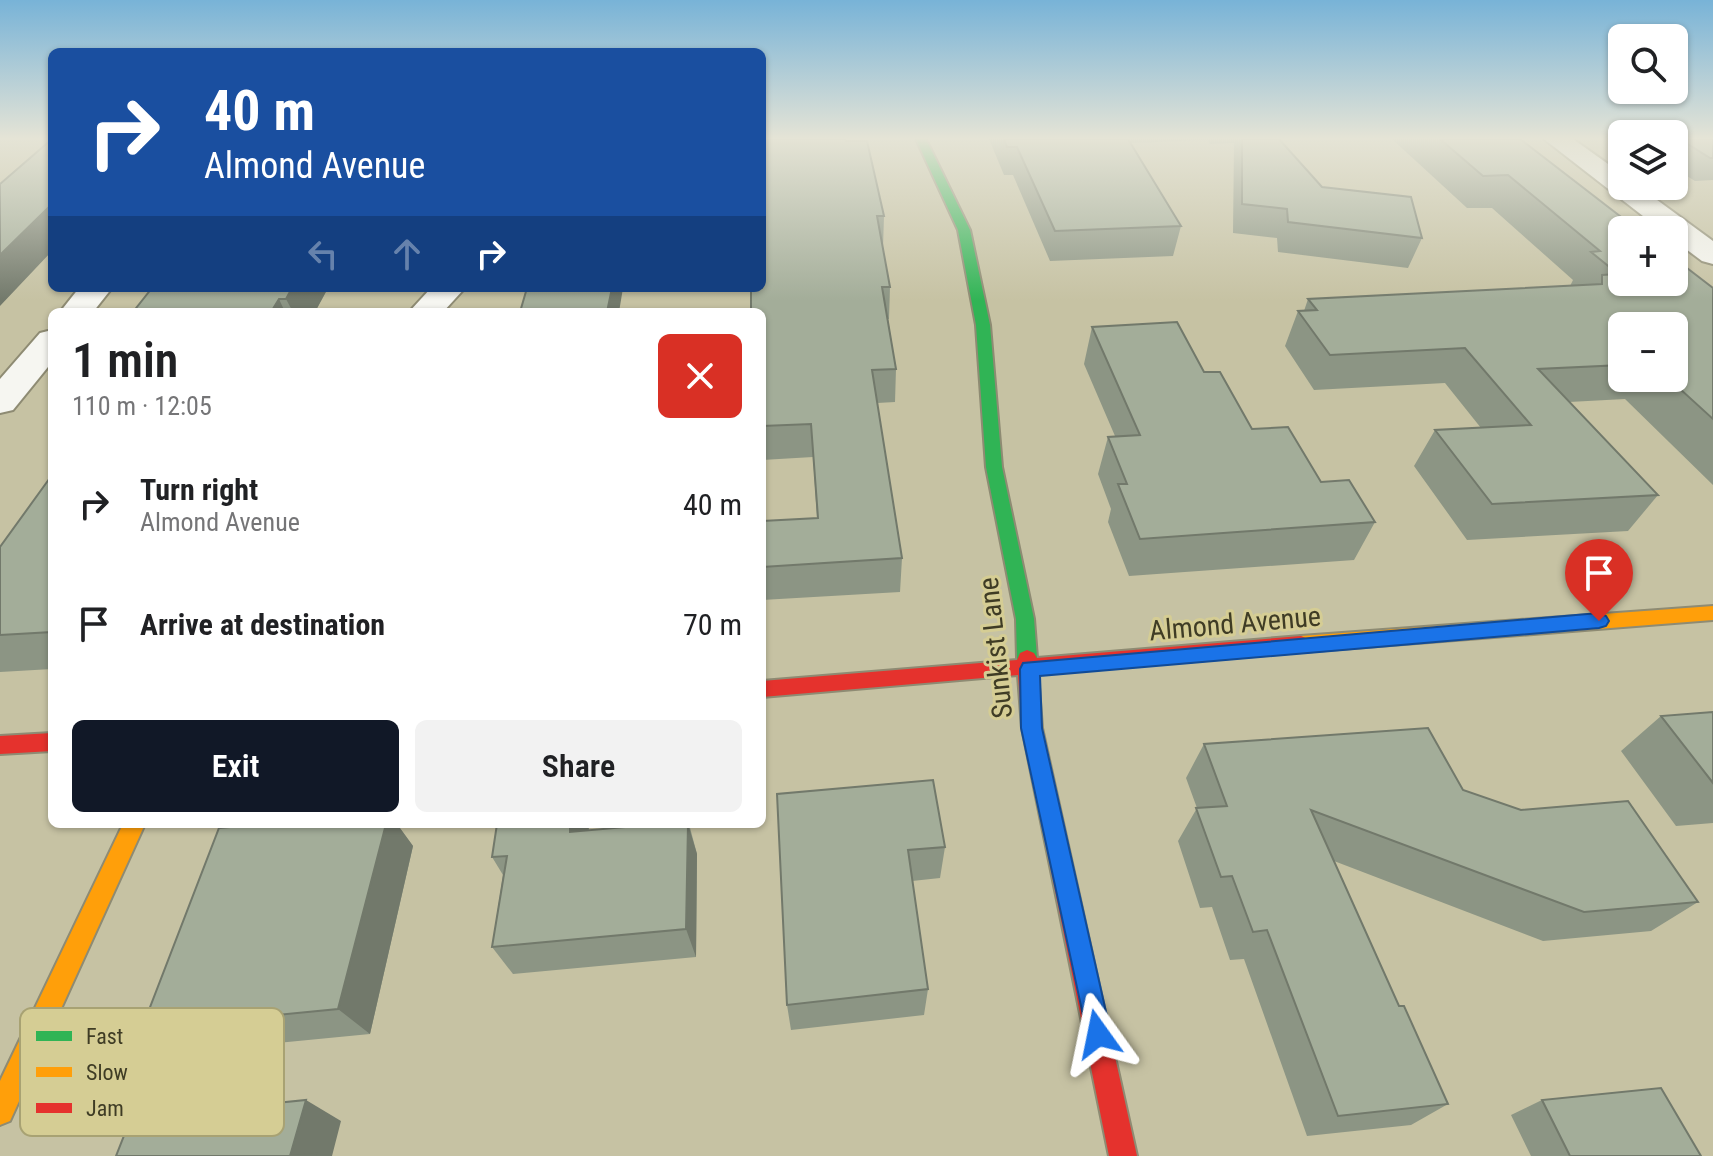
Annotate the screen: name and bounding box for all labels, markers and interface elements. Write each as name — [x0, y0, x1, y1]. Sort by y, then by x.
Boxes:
map controls — [1608, 24, 1688, 392]
button: search — [1608, 24, 1688, 104]
text: 40 m — [204, 78, 315, 144]
icon: right — [72, 80, 176, 184]
button: layers — [1608, 120, 1688, 200]
text: Almond Avenue — [204, 145, 425, 187]
button: + — [1608, 216, 1688, 296]
icon: left — [301, 232, 345, 276]
icon: ahead — [385, 232, 429, 276]
icon: right — [469, 232, 513, 276]
button: − — [1608, 312, 1688, 392]
text: 1 min — [72, 332, 178, 389]
button: close — [658, 334, 742, 418]
text: 110 m · 12:05 — [72, 391, 212, 421]
text: Turn right — [140, 472, 258, 507]
icon: right — [72, 482, 116, 526]
text: 40 m — [683, 487, 742, 522]
text: Almond Avenue — [140, 507, 300, 537]
pin — [1565, 539, 1633, 621]
icon: arrive — [1577, 551, 1621, 595]
street label: Sunkist Lane — [972, 576, 1019, 720]
street label: Almond Avenue — [1148, 600, 1322, 647]
icon: arrive — [72, 602, 116, 646]
text: Arrive at destination — [140, 607, 385, 642]
text: 70 m — [683, 607, 742, 642]
button: Exit — [72, 720, 399, 812]
button: Share — [415, 720, 742, 812]
position arrow — [1056, 992, 1140, 1076]
legend — [20, 1008, 284, 1136]
text: Fast — [86, 1024, 123, 1049]
text: Slow — [86, 1060, 128, 1085]
text: Jam — [86, 1096, 124, 1121]

